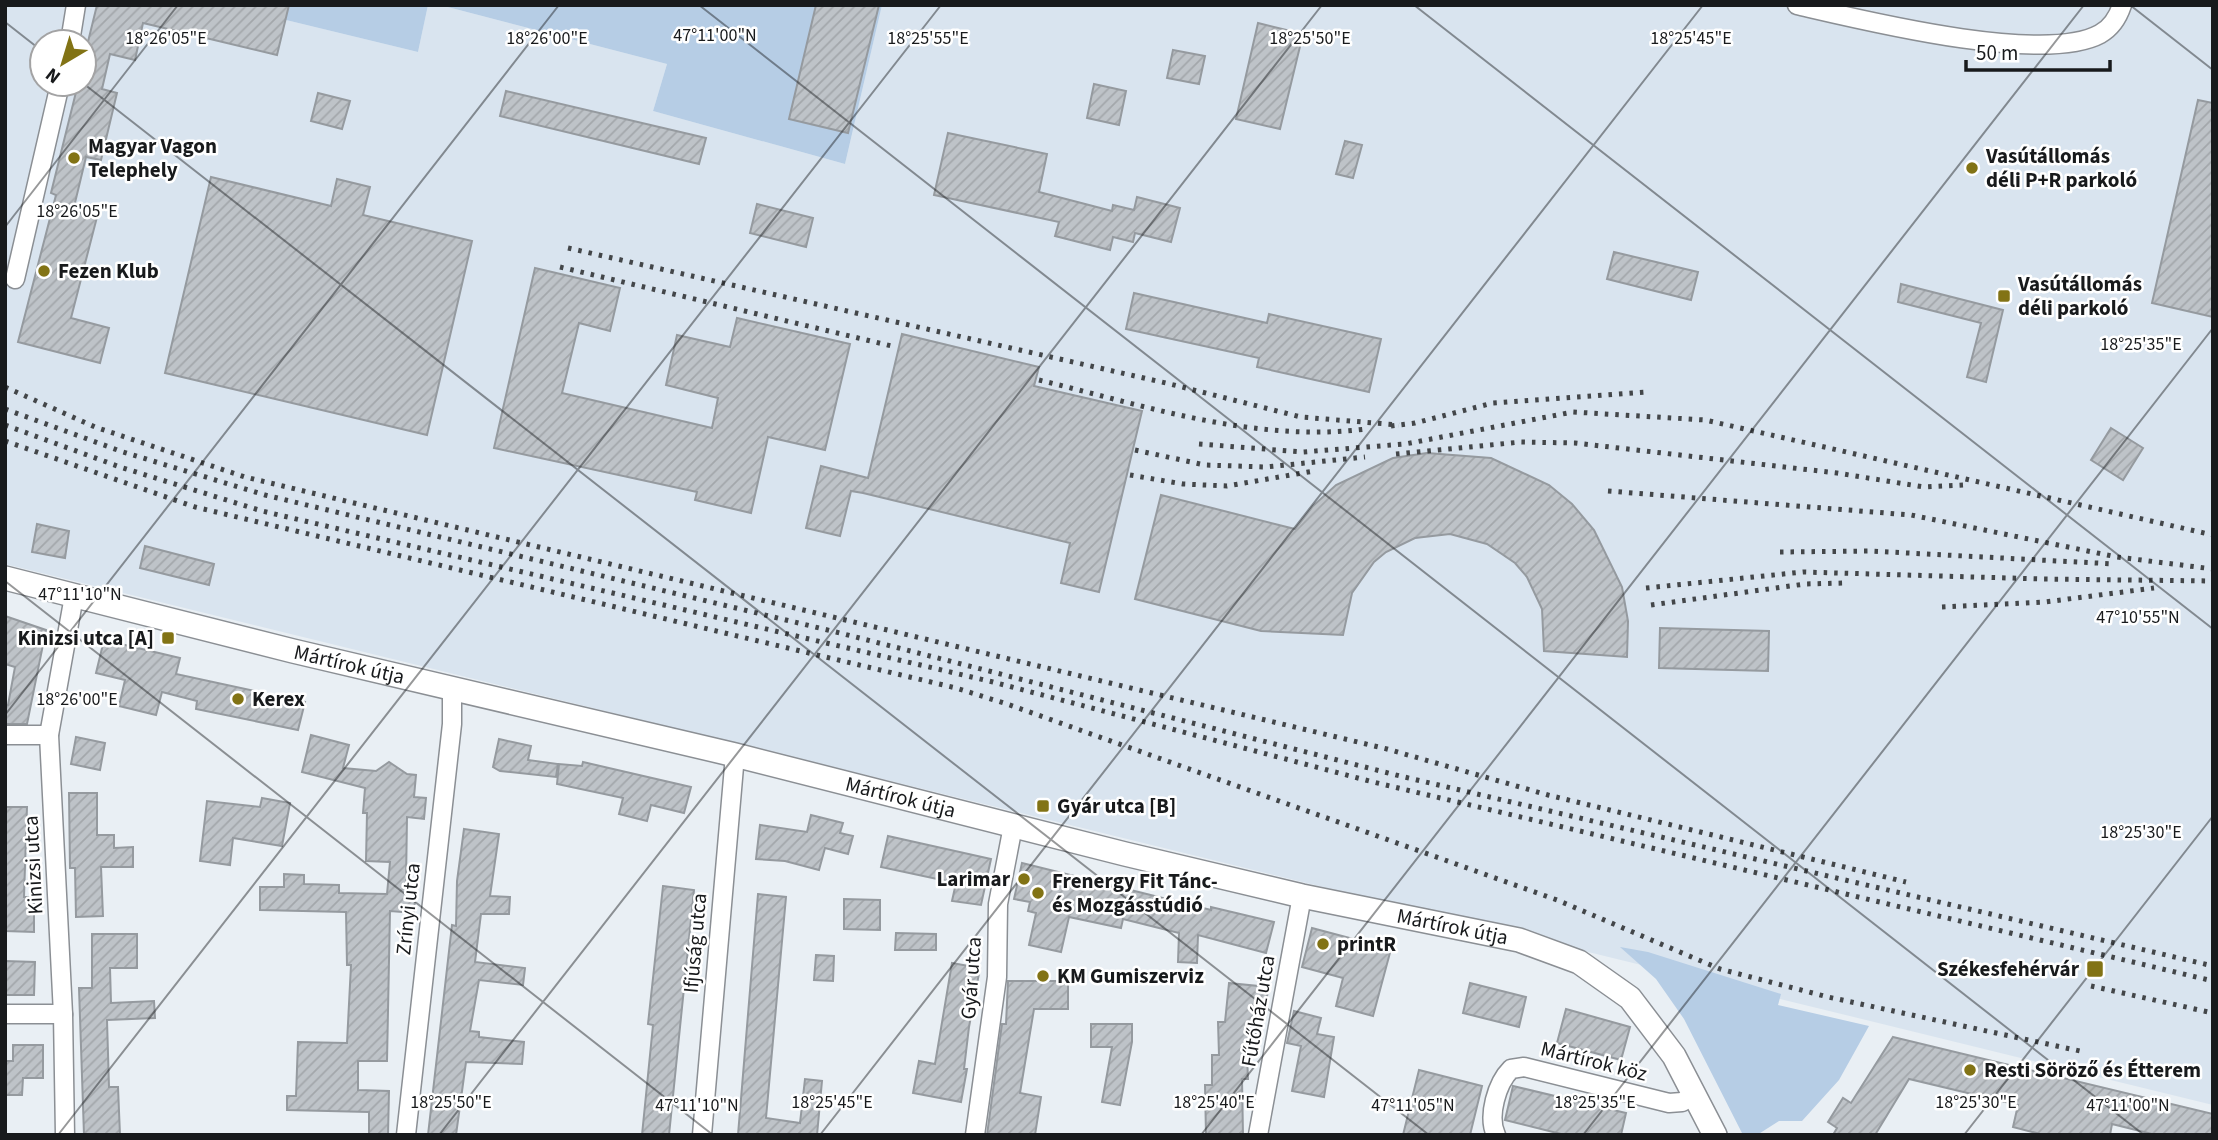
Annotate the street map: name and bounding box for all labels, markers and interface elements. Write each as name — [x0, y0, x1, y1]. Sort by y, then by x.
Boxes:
text: 47°11'00"N — [673, 23, 757, 48]
text: 18°26'05"E — [125, 26, 207, 51]
text: 18°26'00"E — [506, 26, 588, 51]
text: 18°25'55"E — [887, 26, 969, 51]
text: 18°25'50"E — [1269, 26, 1351, 51]
text: 18°25'45"E — [1650, 26, 1732, 51]
north arrow — [28, 28, 98, 98]
scale bar — [1966, 28, 2110, 72]
text: 50 m — [1976, 38, 2018, 68]
text: N — [40, 61, 67, 90]
place label: Magyar Vagon Telephely — [88, 131, 217, 185]
place label: Vasútállomás déli P+R parkoló — [1985, 141, 2137, 195]
marker: Magyar Vagon Telephely — [66, 150, 82, 166]
marker: Vasútállomás déli P+R parkoló — [1964, 160, 1980, 176]
text: 18°26'05"E — [36, 199, 118, 224]
place label: Fezen Klub — [58, 256, 159, 286]
marker: Fezen Klub — [36, 263, 52, 279]
place label: Vasútállomás déli parkoló — [2017, 269, 2142, 323]
marker: Vasútállomás déli parkoló — [1996, 288, 2012, 304]
text: 18°25'35"E — [2100, 332, 2182, 357]
text: 47°11'10"N — [38, 582, 122, 607]
text: 47°10'55"N — [2096, 605, 2180, 630]
place label: Kinizsi utca [A] — [18, 623, 154, 653]
marker: Kinizsi utca [A] — [160, 630, 176, 646]
street label: Mártírok útja — [291, 637, 408, 692]
place label: Kerex — [252, 684, 305, 714]
text: 18°26'00"E — [36, 687, 118, 712]
marker: Kerex — [230, 691, 246, 707]
street label: Mártírok útja — [842, 769, 959, 825]
place label: Gyár utca [B] — [1057, 791, 1176, 821]
marker: Gyár utca [B] — [1035, 798, 1051, 814]
street label: Kinizsi utca — [15, 815, 51, 915]
text: 18°25'30"E — [2100, 820, 2182, 845]
street label: Zrínyi utca — [388, 861, 428, 957]
place label: Larimar — [936, 864, 1011, 894]
place label: Frenergy Fit Tánc- és Mozgásstúdió — [1052, 866, 1218, 920]
marker: Larimar — [1016, 871, 1032, 887]
marker: Frenergy Fit Tánc- és Mozgásstúdió — [1030, 885, 1046, 901]
street label: Ifjúság utca — [676, 892, 714, 994]
street label: Mártírok útja — [1394, 901, 1511, 952]
place label: printR — [1337, 929, 1396, 959]
street label: Gyár utca — [953, 936, 989, 1020]
marker: printR — [1315, 936, 1331, 952]
street label: Fűtőház utca — [1233, 953, 1283, 1069]
place label: Székesfehérvár — [1937, 954, 2080, 984]
marker: Székesfehérvár — [2085, 959, 2105, 979]
place label: KM Gumiszerviz — [1057, 961, 1204, 991]
marker: KM Gumiszerviz — [1035, 968, 1051, 984]
street label: Mártírok köz — [1538, 1033, 1650, 1089]
place label: Resti Söröző és Étterem — [1984, 1055, 2201, 1085]
marker: Resti Söröző és Étterem — [1962, 1062, 1978, 1078]
text: 18°25'50"E — [410, 1090, 492, 1115]
text: 18°25'45"E — [791, 1090, 873, 1115]
text: 18°25'40"E — [1173, 1090, 1255, 1115]
text: 18°25'35"E — [1554, 1090, 1636, 1115]
text: 18°25'30"E — [1935, 1090, 2017, 1115]
text: 47°11'10"N — [655, 1093, 739, 1118]
text: 47°11'05"N — [1371, 1093, 1455, 1118]
text: 47°11'00"N — [2086, 1093, 2170, 1118]

